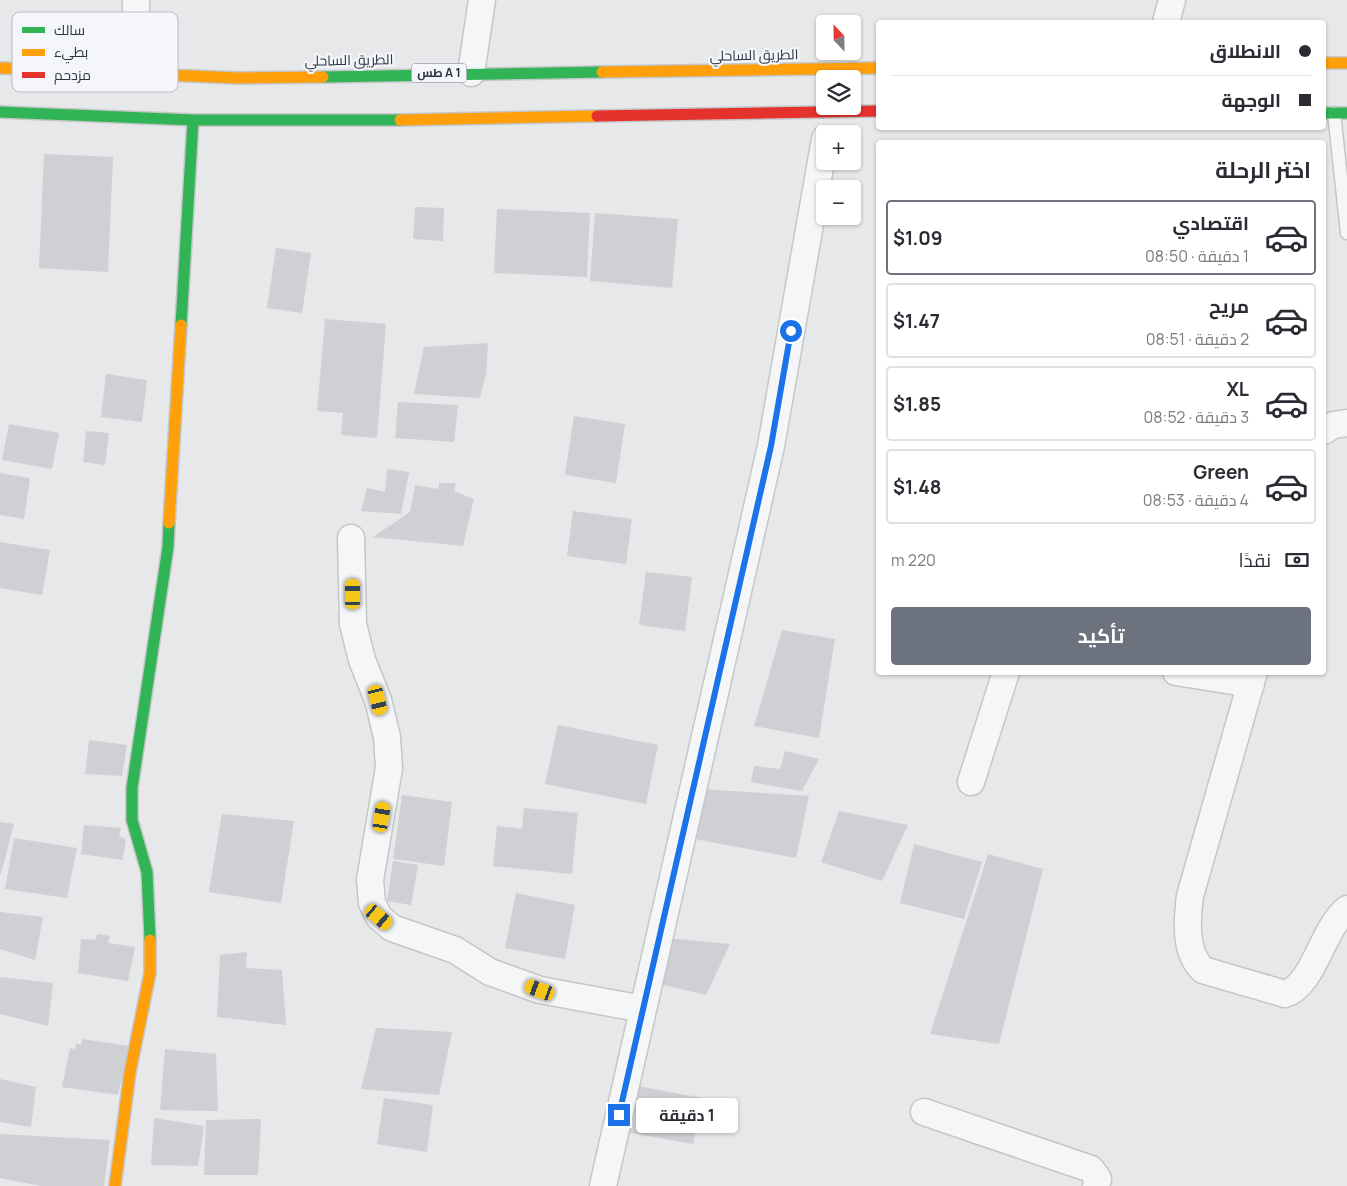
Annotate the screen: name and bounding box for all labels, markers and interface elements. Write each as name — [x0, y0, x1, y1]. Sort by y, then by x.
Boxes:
legend — [12, 12, 178, 92]
north arrow — [816, 15, 861, 60]
map controls — [816, 15, 861, 225]
text: سالك — [54, 20, 85, 39]
text: الانطلاق — [1210, 38, 1281, 64]
text: بطيء — [54, 42, 88, 64]
street label: الطريق الساحلي — [709, 44, 799, 68]
street label: الطريق الساحلي — [304, 49, 394, 73]
road number: طس A 1 — [412, 64, 466, 82]
text: مزدحم — [54, 65, 91, 85]
button: layers — [816, 70, 861, 115]
text: الوجهة — [1221, 87, 1281, 113]
button: + — [816, 125, 861, 170]
text: اختر الرحلة — [1215, 155, 1311, 185]
button: − — [816, 180, 861, 225]
text: اقتصادي — [1173, 210, 1249, 236]
icon: car — [1264, 215, 1309, 260]
text: $1.09 — [893, 225, 943, 251]
text: 1 دقيقة · 08:50 — [1145, 245, 1249, 267]
text: مريح — [1209, 293, 1249, 319]
icon: car — [1264, 298, 1309, 343]
text: $1.47 — [893, 308, 940, 334]
route start — [780, 320, 802, 342]
text: 2 دقيقة · 08:51 — [1146, 328, 1249, 350]
text: XL — [1226, 376, 1249, 402]
icon: car — [1264, 381, 1309, 426]
text: $1.85 — [893, 391, 941, 417]
text: 3 دقيقة · 08:52 — [1144, 406, 1249, 428]
text: Green — [1193, 459, 1249, 485]
icon: car — [1264, 464, 1309, 509]
text: $1.48 — [893, 474, 941, 500]
text: 4 دقيقة · 08:53 — [1143, 489, 1249, 511]
icon: cash — [1283, 546, 1311, 574]
text: نقدًا — [1239, 547, 1271, 573]
text: 220 m — [891, 549, 936, 571]
car — [345, 579, 360, 609]
button: تأكيد — [891, 607, 1311, 665]
car — [367, 684, 388, 716]
car — [372, 801, 391, 833]
car — [362, 902, 395, 932]
car — [523, 978, 556, 1002]
callout: 1 دقيقة — [636, 1098, 739, 1132]
route end — [608, 1104, 630, 1126]
text: 1 دقيقة — [659, 1104, 715, 1126]

